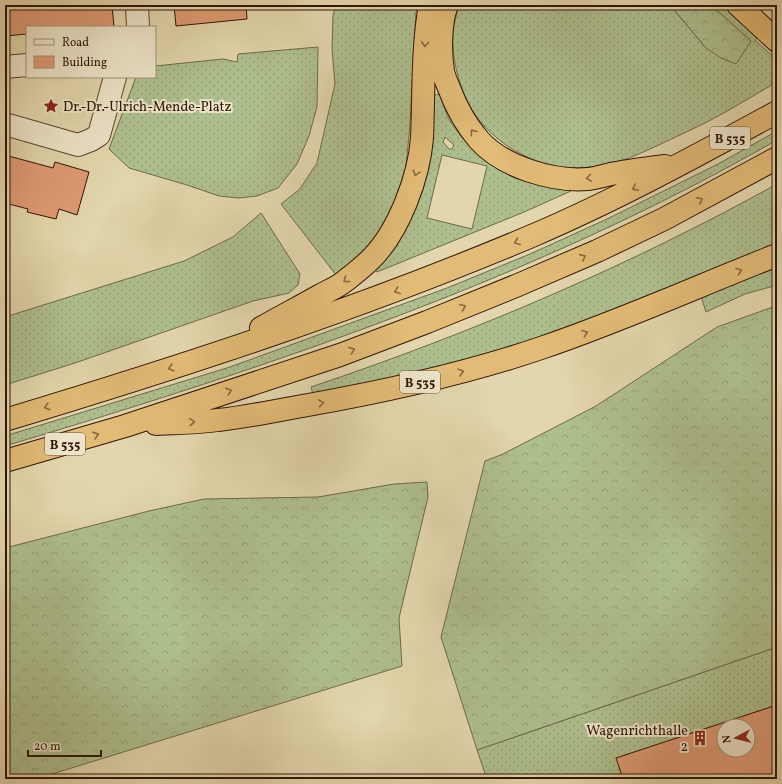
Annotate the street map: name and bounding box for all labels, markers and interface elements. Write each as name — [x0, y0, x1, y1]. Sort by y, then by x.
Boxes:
legend — [26, 26, 156, 78]
text: Road — [62, 35, 89, 51]
one-way arrow — [420, 41, 429, 47]
text: Building — [62, 55, 107, 71]
place icon: Dr.-Dr.-Ulrich-Mende-Platz — [42, 97, 60, 115]
place label: Dr.-Dr.-Ulrich-Mende-Platz — [63, 98, 231, 117]
road number: B 535 — [710, 127, 750, 149]
one-way arrow — [471, 129, 478, 136]
one-way arrow — [412, 169, 421, 176]
one-way arrow — [586, 173, 592, 182]
one-way arrow — [632, 183, 639, 190]
one-way arrow — [696, 197, 703, 204]
one-way arrow — [514, 237, 522, 245]
one-way arrow — [579, 254, 586, 262]
one-way arrow — [735, 267, 742, 275]
one-way arrow — [344, 275, 351, 282]
one-way arrow — [393, 286, 400, 294]
one-way arrow — [460, 304, 467, 312]
one-way arrow — [581, 329, 588, 337]
one-way arrow — [348, 347, 355, 355]
one-way arrow — [168, 364, 175, 372]
one-way arrow — [457, 368, 464, 377]
road number: B 535 — [400, 371, 440, 393]
one-way arrow — [225, 388, 232, 396]
one-way arrow — [318, 399, 324, 407]
one-way arrow — [44, 402, 51, 411]
one-way arrow — [189, 418, 195, 426]
one-way arrow — [92, 431, 99, 440]
road number: B 535 — [45, 433, 85, 455]
north arrow — [716, 718, 756, 758]
place label: Wagenrichthalle 2 — [586, 722, 688, 757]
building icon: Wagenrichthalle 2 — [691, 729, 709, 747]
scale bar — [28, 732, 101, 758]
text: N — [720, 734, 735, 744]
text: 20 m — [34, 739, 61, 755]

